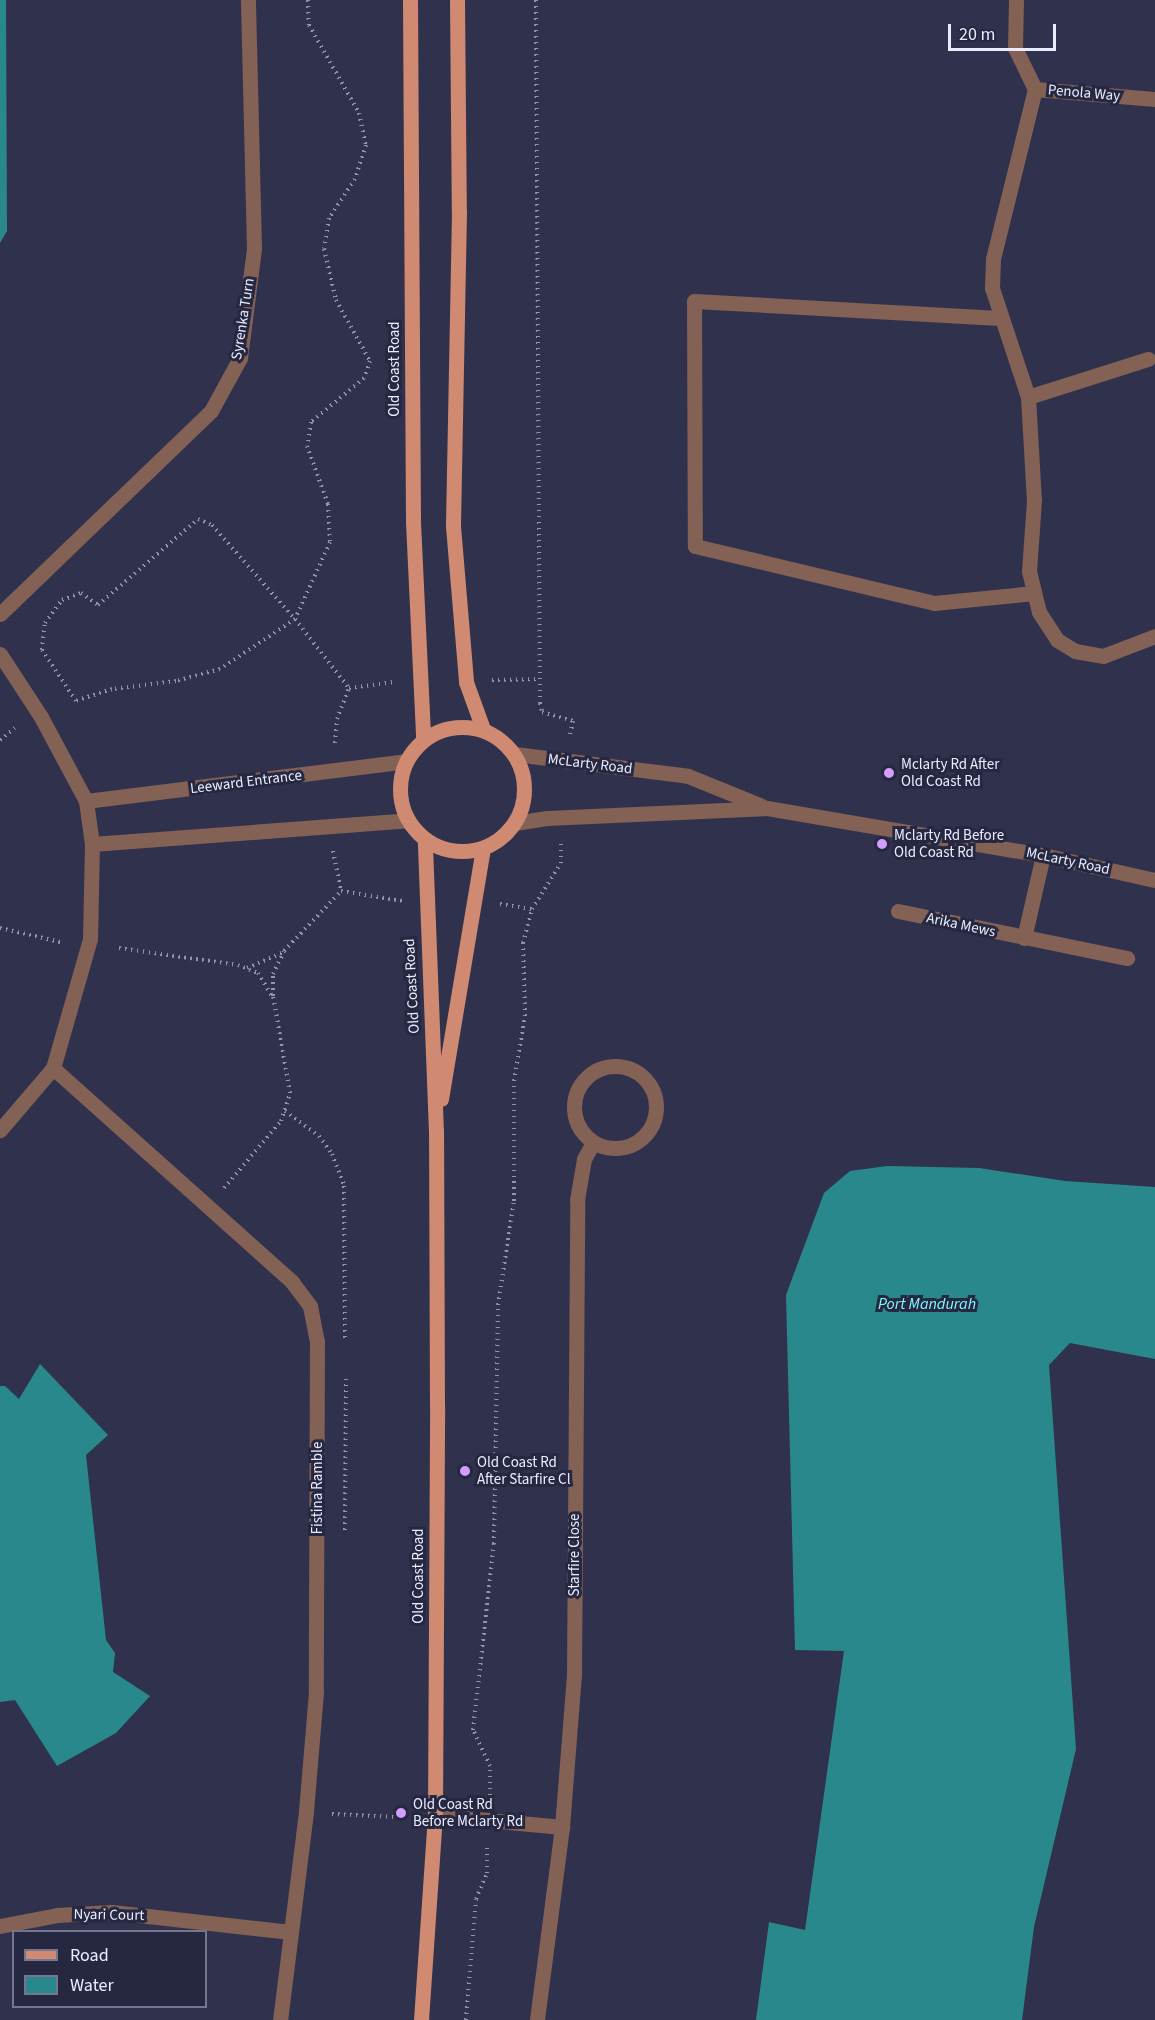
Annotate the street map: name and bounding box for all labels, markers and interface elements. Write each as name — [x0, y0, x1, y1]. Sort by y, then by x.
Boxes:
scale bar — [951, 12, 1059, 50]
text: 20 m — [959, 22, 995, 47]
street label: Penola Way — [1047, 81, 1121, 105]
street label: Syrenka Turn — [228, 277, 258, 361]
street label: Old Coast Road — [386, 321, 404, 417]
street label: McLarty Road — [547, 750, 633, 778]
place label: Mclarty Rd After Old Coast Rd — [901, 755, 999, 790]
street label: Leeward Entrance — [189, 766, 303, 798]
marker: Mclarty Rd After Old Coast Rd — [882, 766, 896, 780]
place label: Mclarty Rd Before Old Coast Rd — [894, 826, 1004, 861]
marker: Mclarty Rd Before Old Coast Rd — [875, 837, 889, 851]
street label: McLarty Road — [1025, 843, 1111, 879]
street label: Arika Mews — [925, 909, 997, 941]
street label: Old Coast Road — [401, 938, 423, 1034]
water label: Port Mandurah — [878, 1294, 976, 1314]
street label: Fistina Ramble — [309, 1442, 327, 1534]
place label: Old Coast Rd After Starfire Cl — [477, 1453, 570, 1488]
marker: Old Coast Rd After Starfire Cl — [458, 1464, 472, 1478]
street label: Starfire Close — [566, 1514, 584, 1596]
street label: Old Coast Road — [410, 1528, 428, 1624]
place label: Old Coast Rd Before Mclarty Rd — [413, 1795, 523, 1830]
marker: Old Coast Rd Before Mclarty Rd — [394, 1806, 408, 1820]
street label: Nyari Court — [73, 1905, 145, 1925]
legend — [12, 1930, 207, 2008]
text: Road — [70, 1943, 109, 1968]
text: Water — [70, 1973, 114, 1998]

